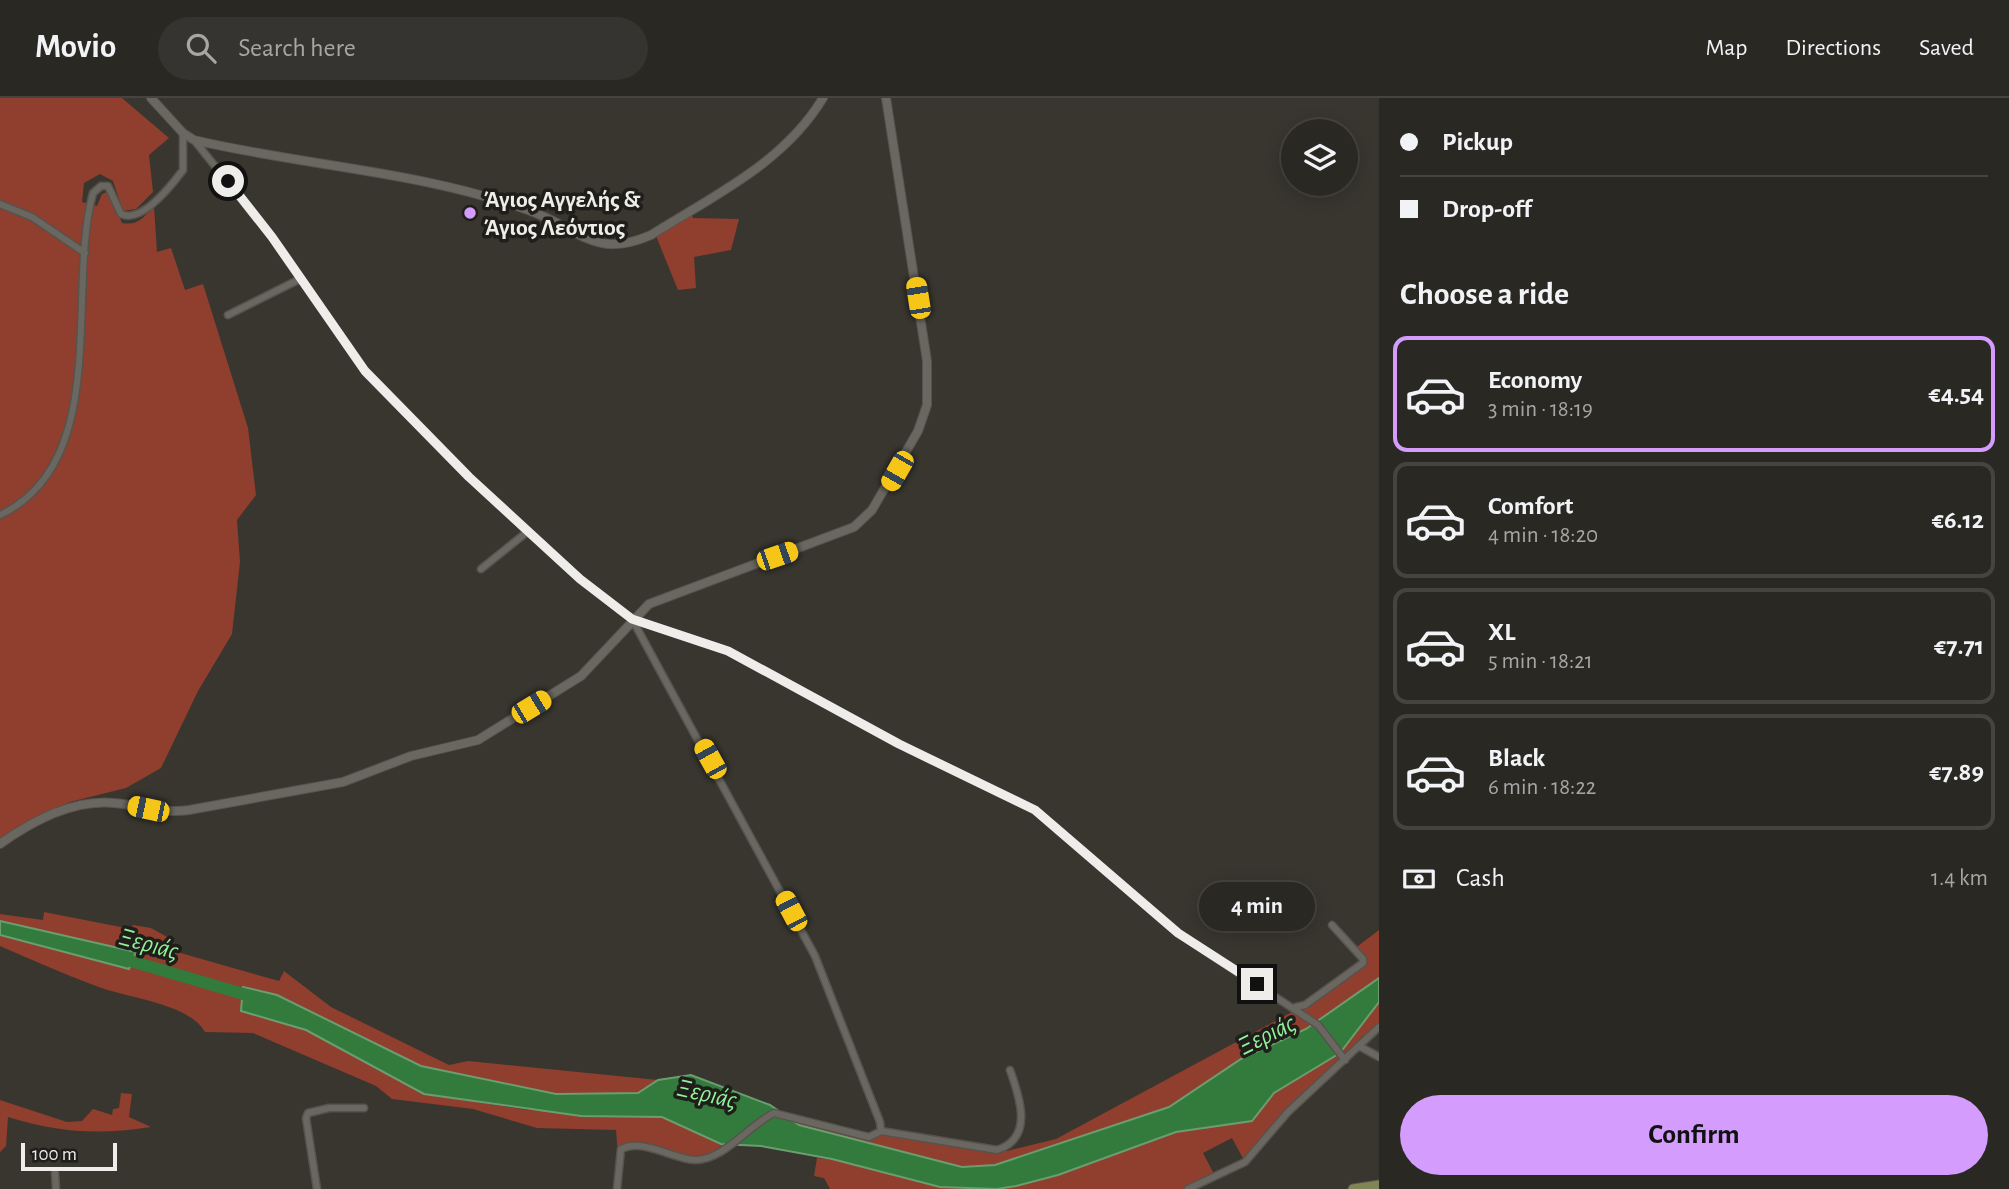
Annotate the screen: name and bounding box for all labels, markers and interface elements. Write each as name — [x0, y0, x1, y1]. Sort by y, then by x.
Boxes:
search box — [158, 17, 648, 80]
icon: search — [182, 29, 220, 67]
text: Movio — [35, 31, 116, 64]
text: Search here — [238, 35, 356, 61]
text: Map — [1705, 36, 1747, 60]
text: Directions — [1785, 36, 1881, 60]
text: Saved — [1919, 36, 1974, 60]
map controls — [1281, 119, 1358, 196]
button: layers — [1281, 119, 1358, 196]
text: Pickup — [1442, 129, 1513, 155]
route start — [212, 165, 244, 197]
place label: Άγιος Αγγελής & Άγιος Λεόντιος — [484, 188, 641, 240]
text: Drop-off — [1442, 196, 1531, 222]
marker: Άγιος Αγγελής & Άγιος Λεόντιος — [462, 205, 478, 221]
car — [905, 276, 932, 320]
text: Choose a ride — [1400, 278, 1569, 310]
icon: car — [1404, 363, 1467, 426]
text: Economy — [1488, 367, 1582, 393]
text: €4.54 — [1929, 381, 1984, 407]
text: 3 min · 18:19 — [1488, 398, 1593, 421]
car — [878, 448, 917, 494]
icon: car — [1404, 489, 1467, 552]
text: Comfort — [1488, 493, 1573, 519]
text: €6.12 — [1932, 507, 1984, 533]
text: 4 min · 18:20 — [1488, 524, 1598, 547]
car — [754, 539, 801, 573]
icon: car — [1404, 615, 1467, 678]
text: XL — [1488, 619, 1515, 645]
text: €7.71 — [1934, 633, 1984, 659]
text: 5 min · 18:21 — [1488, 650, 1593, 673]
car — [508, 687, 555, 727]
car — [691, 736, 730, 782]
icon: car — [1404, 741, 1467, 804]
text: Black — [1488, 745, 1545, 771]
text: €7.89 — [1929, 759, 1984, 785]
text: 6 min · 18:22 — [1488, 776, 1596, 799]
car — [126, 794, 171, 824]
icon: cash — [1400, 860, 1438, 898]
text: Cash — [1456, 865, 1505, 891]
text: 1.4 km — [1931, 867, 1988, 890]
callout: 4 min — [1199, 882, 1315, 932]
car — [772, 888, 811, 934]
text: 4 min — [1231, 895, 1283, 918]
water label: Ξεριάς — [116, 924, 181, 964]
route end — [1241, 968, 1273, 1000]
water label: Ξεριάς — [1233, 1010, 1299, 1060]
water label: Ξεριάς — [674, 1074, 739, 1113]
button: Confirm — [1400, 1095, 1988, 1175]
scale bar — [21, 1140, 117, 1172]
text: 100 m — [32, 1145, 77, 1164]

